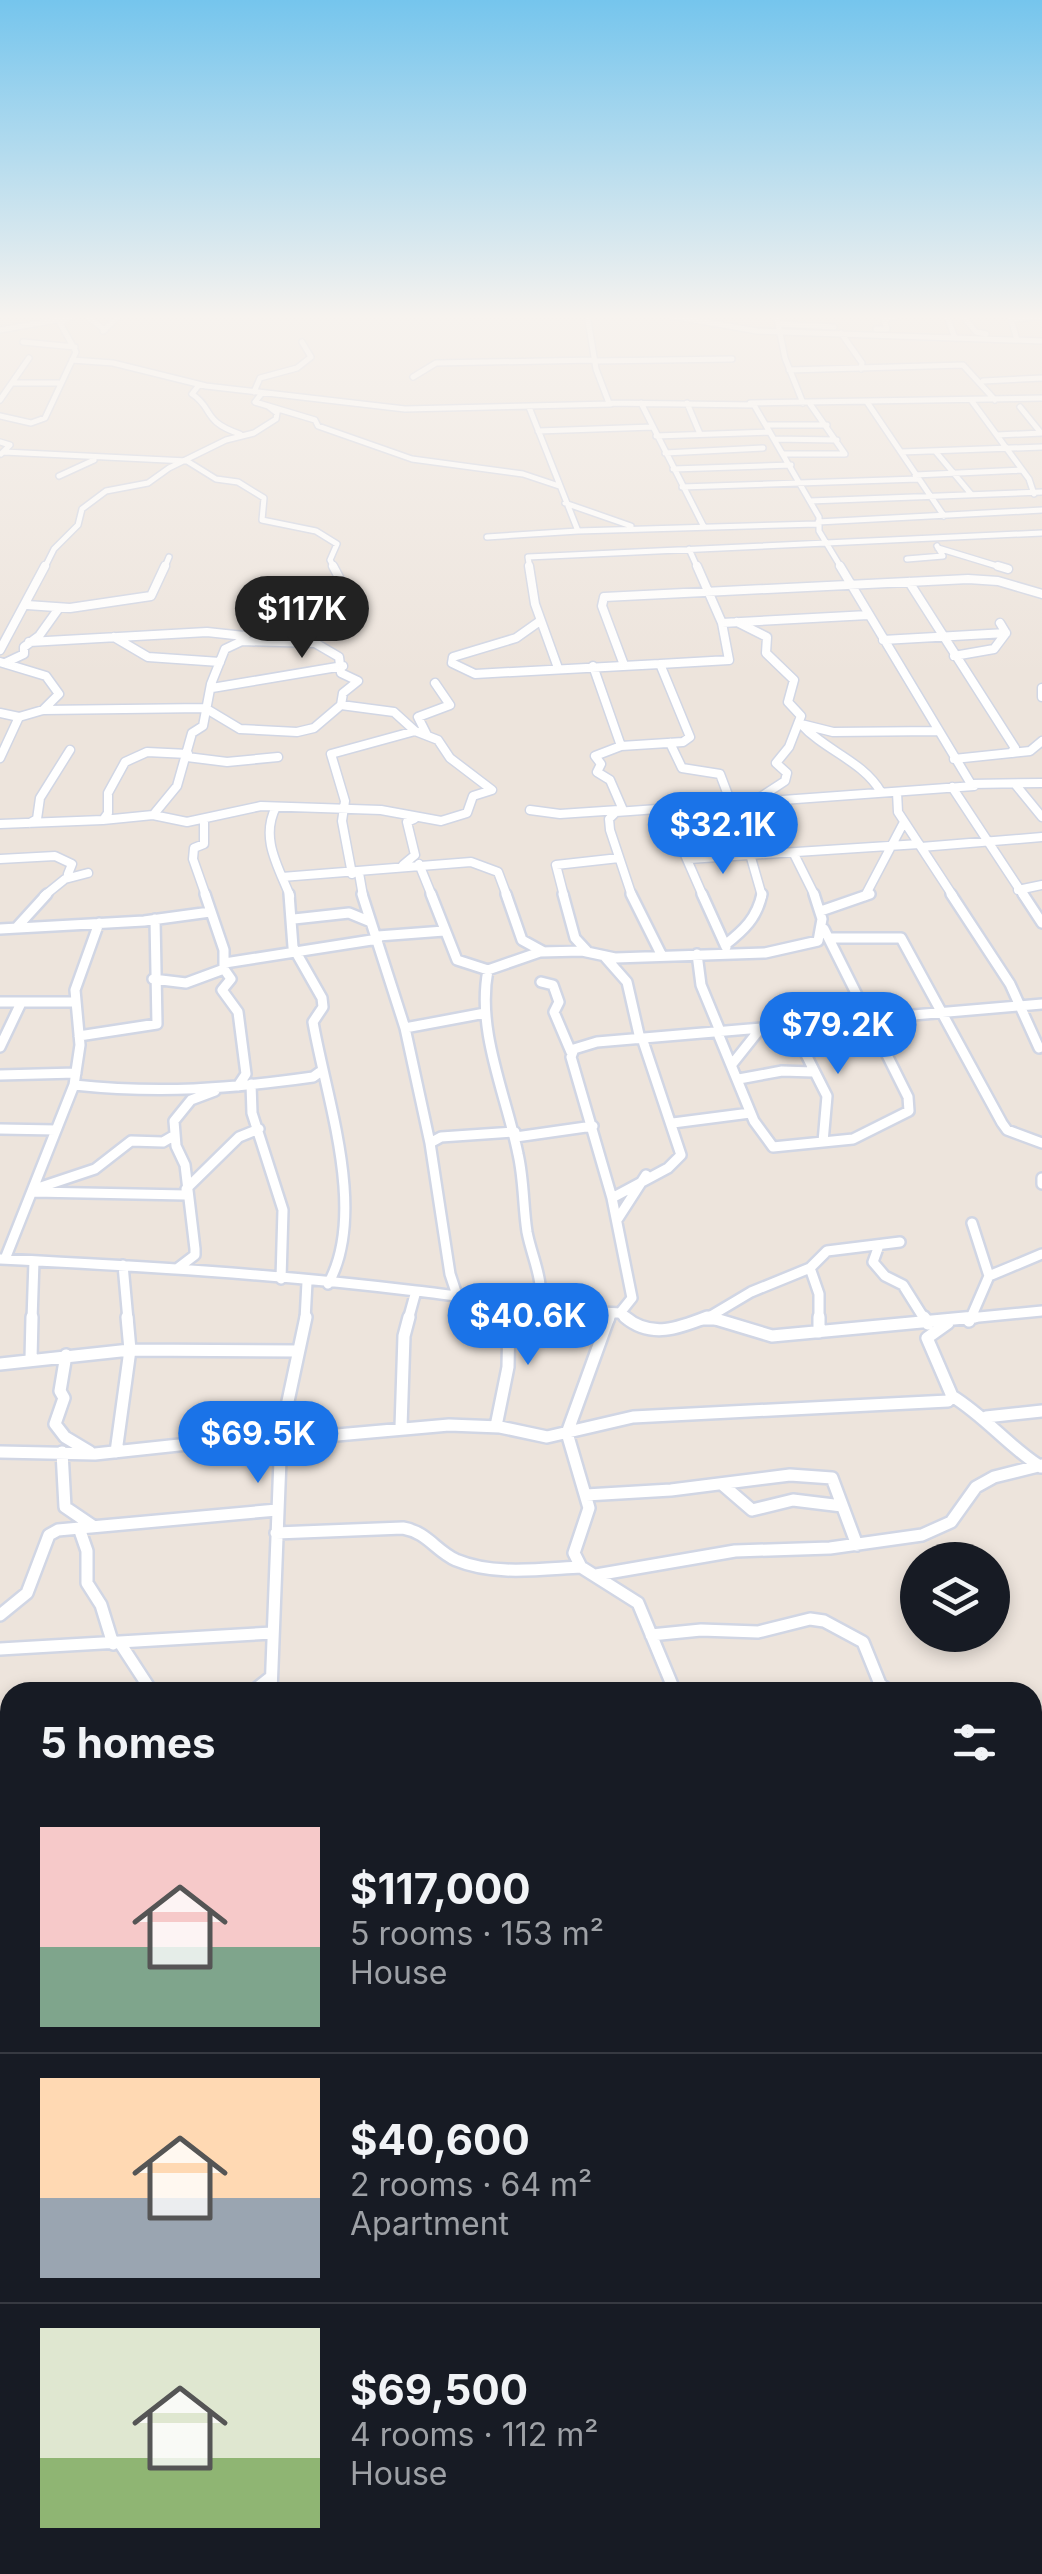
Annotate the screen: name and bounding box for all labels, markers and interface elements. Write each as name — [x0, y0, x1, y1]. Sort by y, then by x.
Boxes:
pin: $117K — [232, 576, 372, 661]
text: $117K — [257, 589, 347, 628]
pin: $32.1K — [642, 792, 804, 877]
text: $32.1K — [670, 805, 776, 844]
pin: $79.2K — [757, 992, 919, 1077]
text: $79.2K — [782, 1005, 894, 1044]
pin: $40.6K — [447, 1283, 609, 1368]
text: $40.6K — [470, 1296, 586, 1335]
pin: $69.5K — [177, 1401, 339, 1486]
text: $69.5K — [200, 1414, 316, 1453]
map controls — [900, 1542, 1010, 1652]
button: layers — [900, 1542, 1010, 1652]
icon: filters — [947, 1715, 1002, 1770]
text: 5 homes — [40, 1717, 216, 1768]
text: $117,000 — [350, 1863, 531, 1914]
icon: home — [120, 1867, 240, 1987]
text: 5 rooms · 153 m² — [350, 1914, 604, 1953]
text: House — [350, 1953, 447, 1992]
text: $40,600 — [350, 2114, 530, 2165]
icon: home — [120, 2118, 240, 2238]
text: 2 rooms · 64 m² — [350, 2165, 592, 2204]
text: Apartment — [350, 2204, 509, 2243]
text: $69,500 — [350, 2364, 528, 2415]
icon: home — [120, 2368, 240, 2488]
text: 4 rooms · 112 m² — [350, 2415, 598, 2454]
text: House — [350, 2454, 447, 2493]

